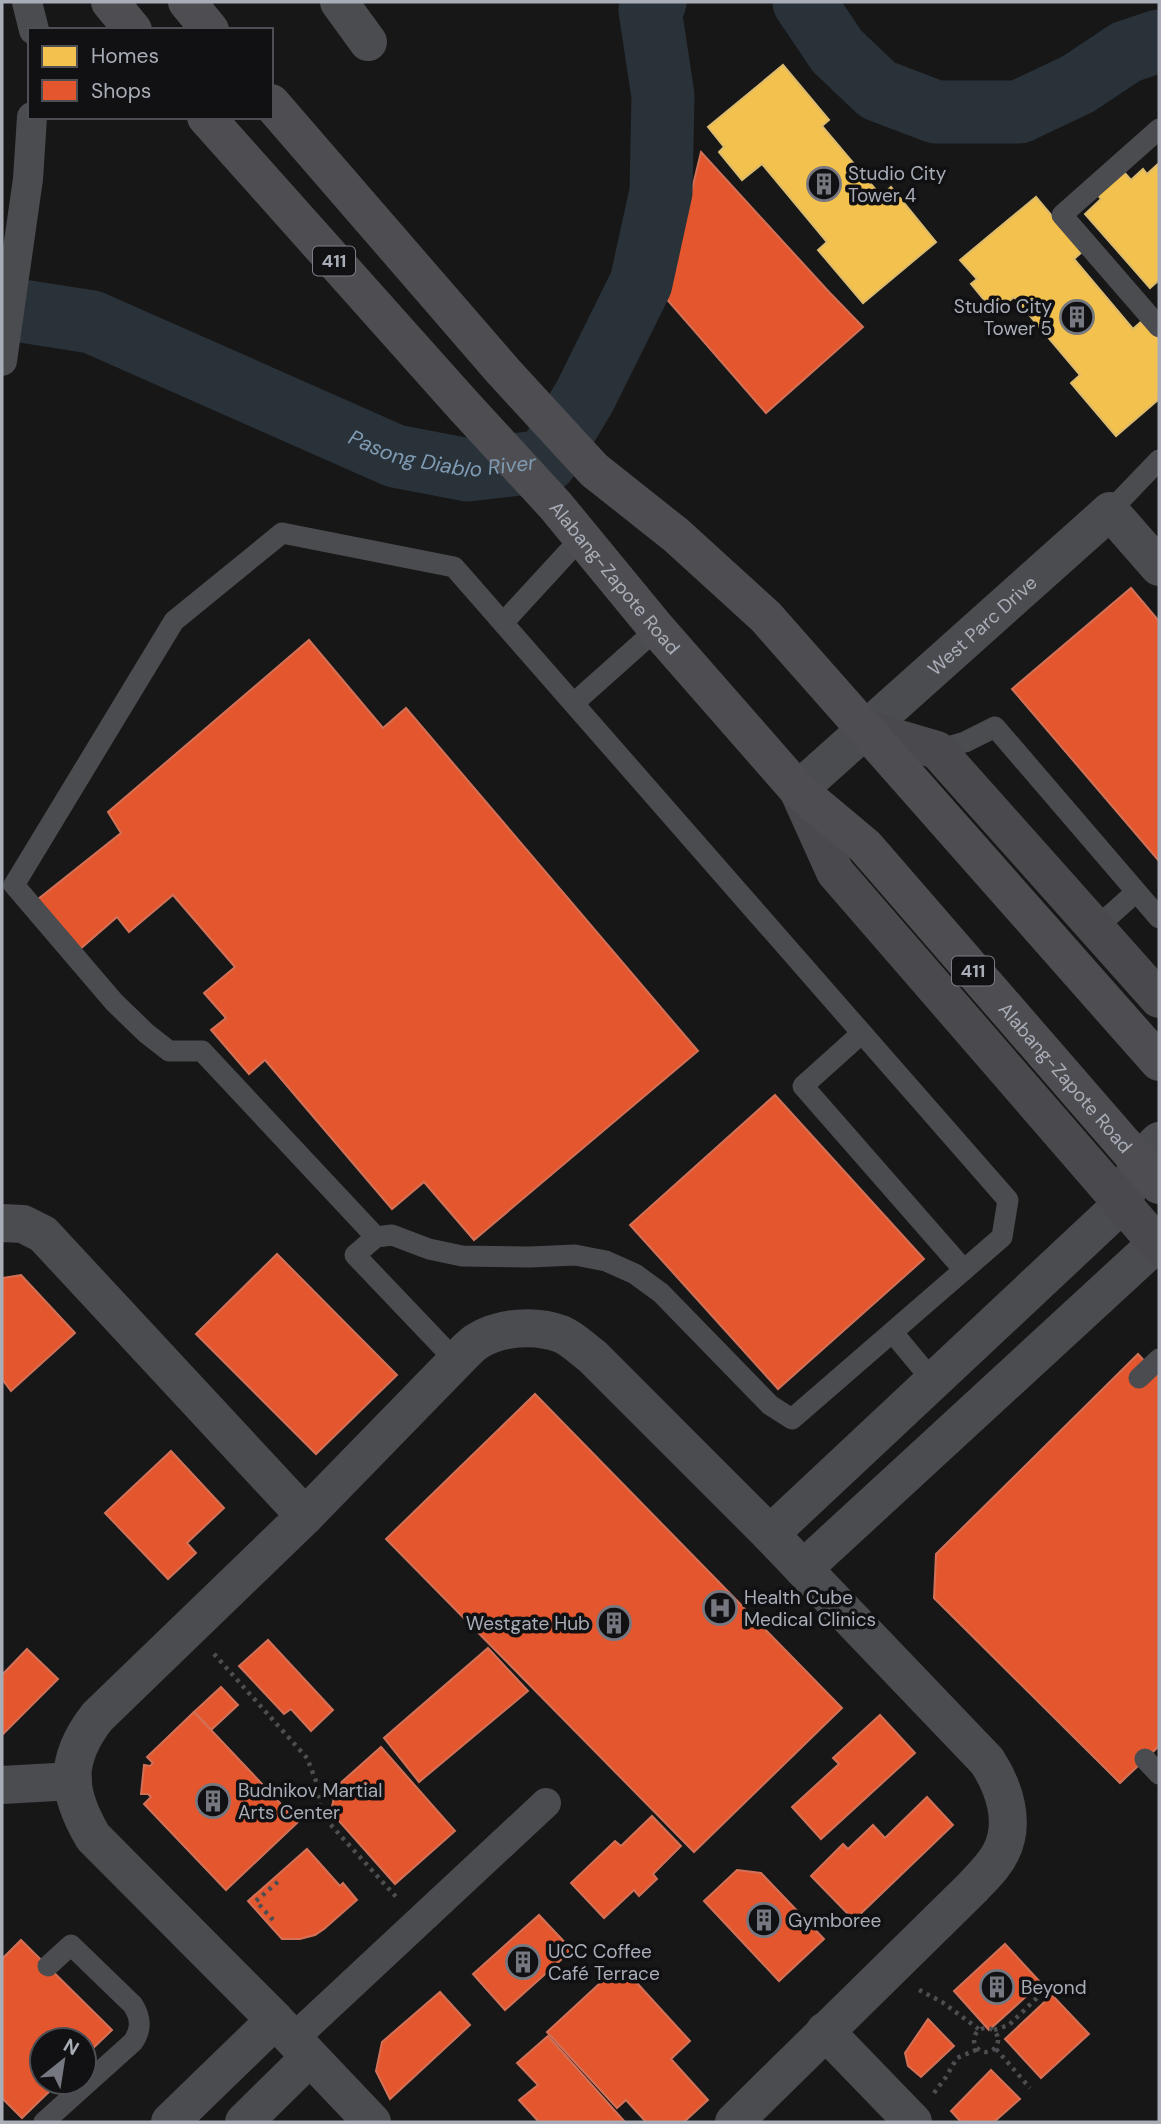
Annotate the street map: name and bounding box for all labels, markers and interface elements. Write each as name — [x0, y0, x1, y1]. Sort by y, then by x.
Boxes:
legend — [28, 28, 273, 119]
text: Homes — [91, 42, 159, 70]
text: Shops — [91, 77, 151, 105]
place label: Studio City Tower 4 — [848, 161, 947, 208]
building icon: Studio City Tower 4 — [805, 165, 843, 203]
road number: 411 — [313, 246, 355, 276]
place label: Studio City Tower 5 — [954, 294, 1052, 341]
building icon: Studio City Tower 5 — [1058, 298, 1096, 336]
water label: Pasong Diablo River — [344, 423, 539, 484]
street label: Alabang-Zapote Road — [544, 496, 686, 659]
street label: West Parc Drive — [922, 570, 1042, 681]
road number: 411 — [952, 956, 994, 986]
street label: Alabang-Zapote Road — [993, 997, 1138, 1158]
place label: Health Cube Medical Clinics — [744, 1585, 876, 1632]
hospital icon: Health Cube Medical Clinics — [701, 1589, 739, 1627]
building icon: Westgate Hub — [595, 1604, 633, 1642]
place label: Westgate Hub — [466, 1611, 590, 1636]
place label: Budnikov Martial Arts Center — [238, 1778, 382, 1825]
building icon: Budnikov Martial Arts Center — [194, 1782, 232, 1820]
building icon: Gymboree — [745, 1901, 783, 1939]
place label: Gymboree — [788, 1908, 881, 1933]
place label: UCC Coffee Café Terrace — [548, 1939, 660, 1986]
building icon: UCC Coffee Café Terrace — [504, 1943, 542, 1981]
building icon: Beyond — [978, 1968, 1016, 2006]
place label: Beyond — [1021, 1975, 1087, 2000]
north arrow — [28, 2026, 98, 2096]
text: N — [59, 2032, 84, 2061]

